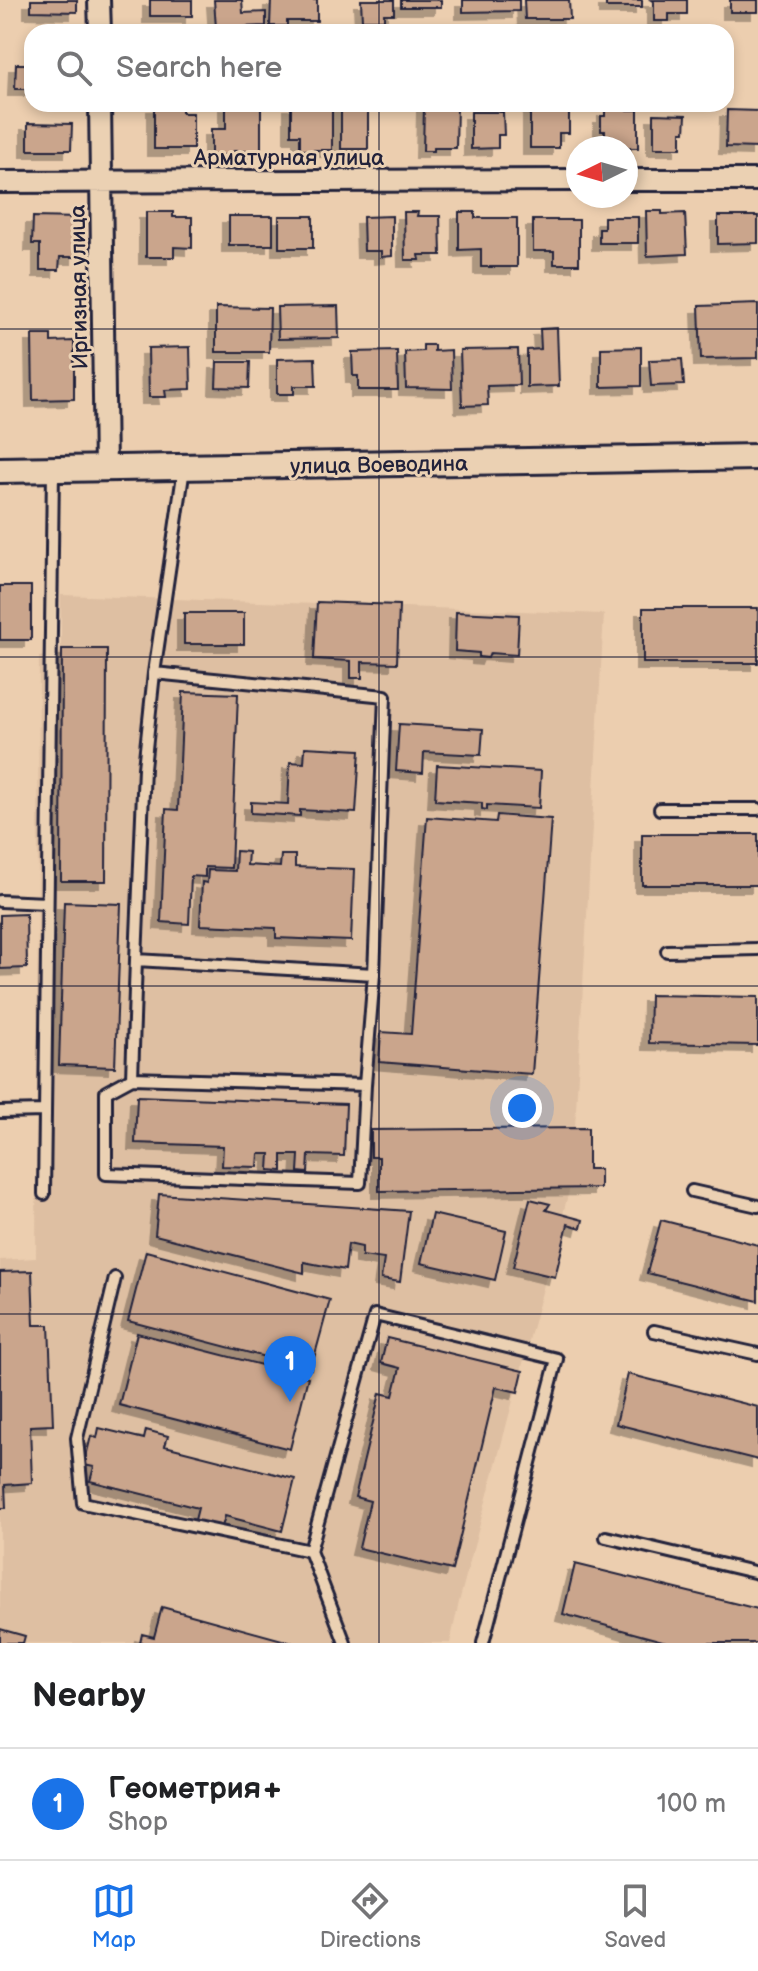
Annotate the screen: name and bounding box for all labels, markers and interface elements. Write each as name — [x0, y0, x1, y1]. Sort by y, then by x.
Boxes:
search box — [24, 24, 734, 112]
icon: search — [52, 46, 96, 90]
text: Search here — [116, 50, 282, 86]
north arrow — [566, 136, 638, 208]
street label: Арматурная улица — [193, 145, 384, 172]
street label: Иргизная улица — [65, 204, 94, 370]
street label: улица Воеводина — [290, 450, 468, 481]
your location — [502, 1088, 542, 1128]
pin: 1 — [264, 1336, 316, 1402]
text: Nearby — [32, 1675, 146, 1716]
text: Геометрия+ — [108, 1771, 284, 1807]
text: 1 — [53, 1789, 63, 1820]
text: 100 m — [657, 1789, 726, 1820]
text: Shop — [108, 1807, 168, 1838]
tab: Map — [92, 1879, 136, 1954]
tab: Directions — [320, 1879, 421, 1954]
tab: Saved — [604, 1879, 666, 1954]

